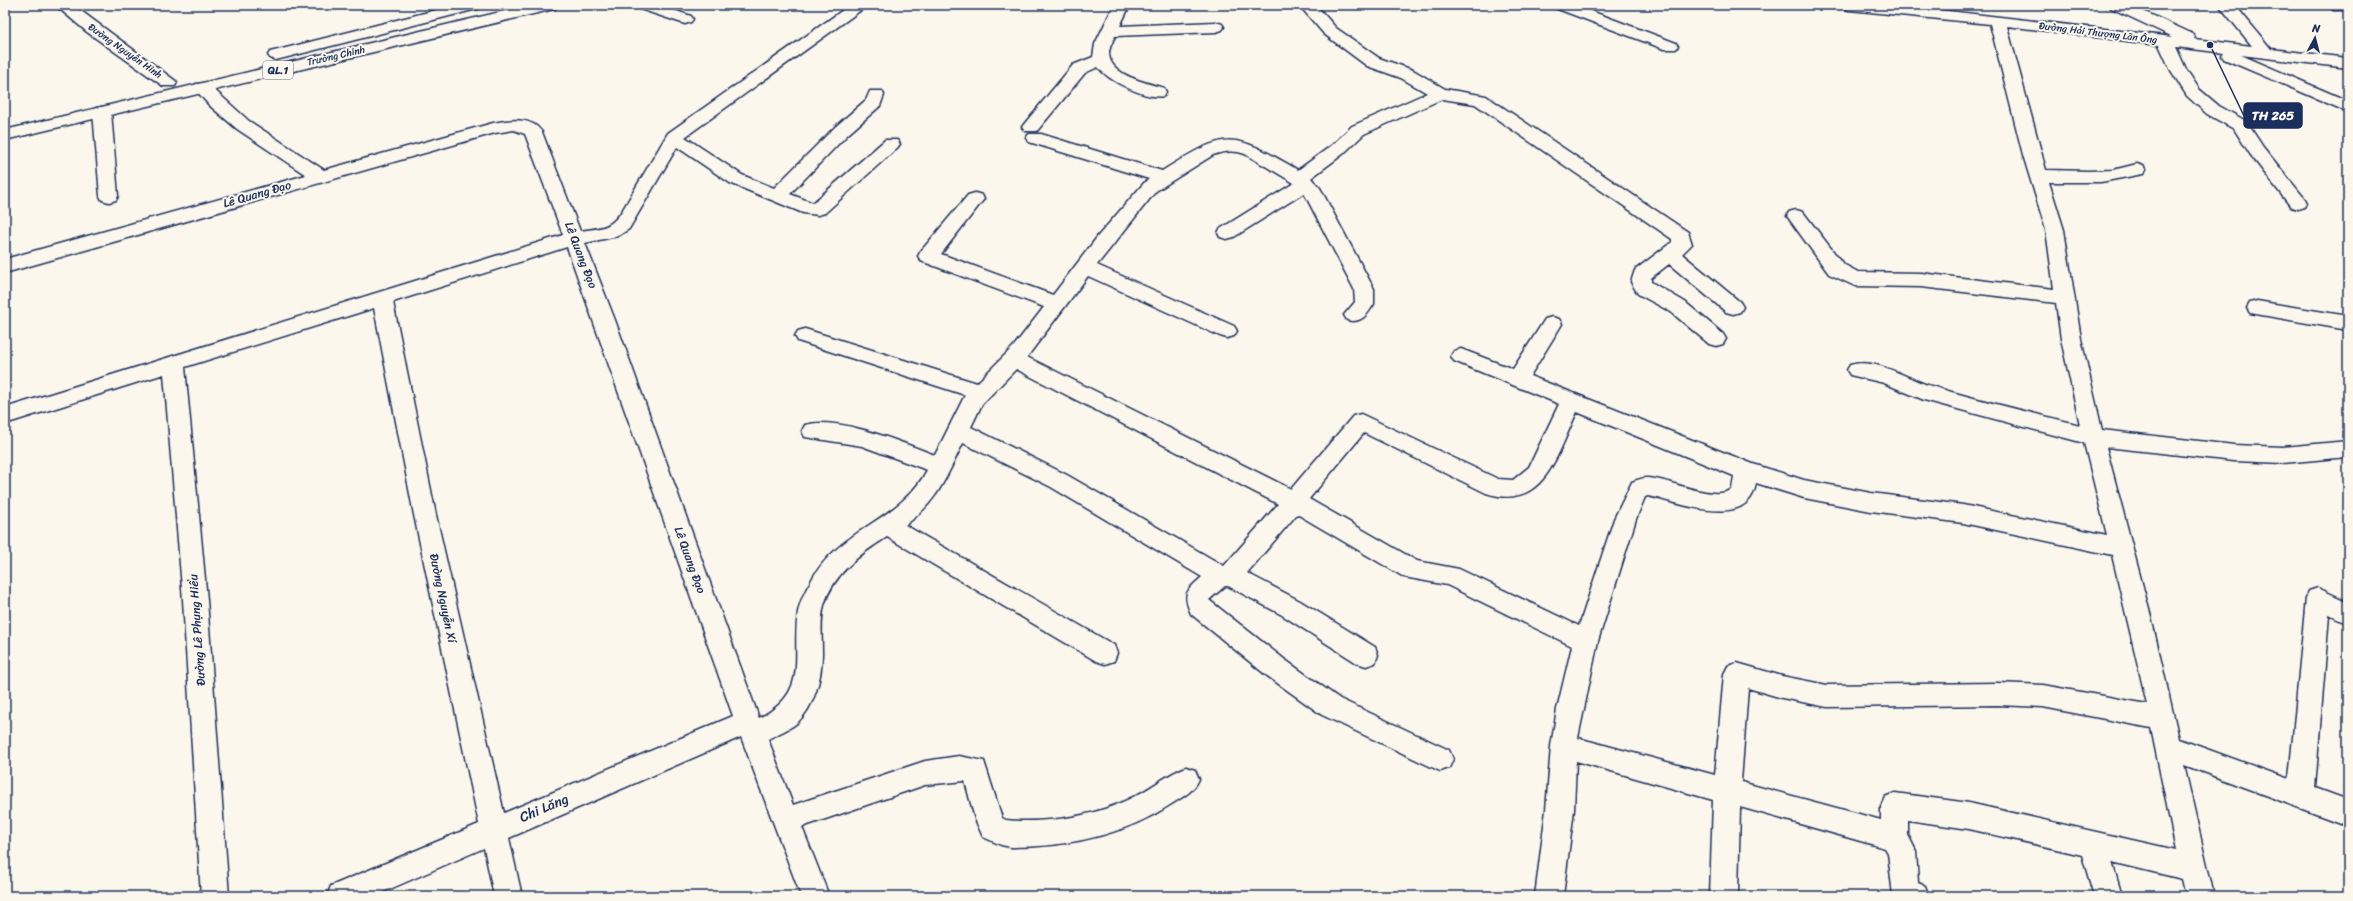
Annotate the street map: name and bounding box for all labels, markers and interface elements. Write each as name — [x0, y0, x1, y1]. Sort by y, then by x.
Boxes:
street label: Đường Hải Thượng Lãn Ông — [2038, 17, 2158, 49]
north arrow — [2295, 18, 2335, 58]
street label: Đường Nguyễn Hinh — [84, 19, 166, 83]
text: N — [2310, 19, 2321, 39]
street label: Trường Chinh — [305, 41, 367, 71]
road number: QL.1 — [263, 61, 293, 79]
callout: TH 265 — [2244, 103, 2302, 128]
text: TH 265 — [2252, 104, 2294, 127]
street label: Lê Quang Đạo — [220, 174, 294, 214]
street label: Lê Quang Đạo — [558, 218, 604, 292]
street label: Lê Quang Đạo — [668, 523, 712, 597]
street label: Đường Nguyễn Xí — [423, 551, 464, 646]
street label: Đường Lê Phụng Hiểu — [182, 573, 212, 687]
street label: Chi Lăng — [515, 786, 573, 830]

